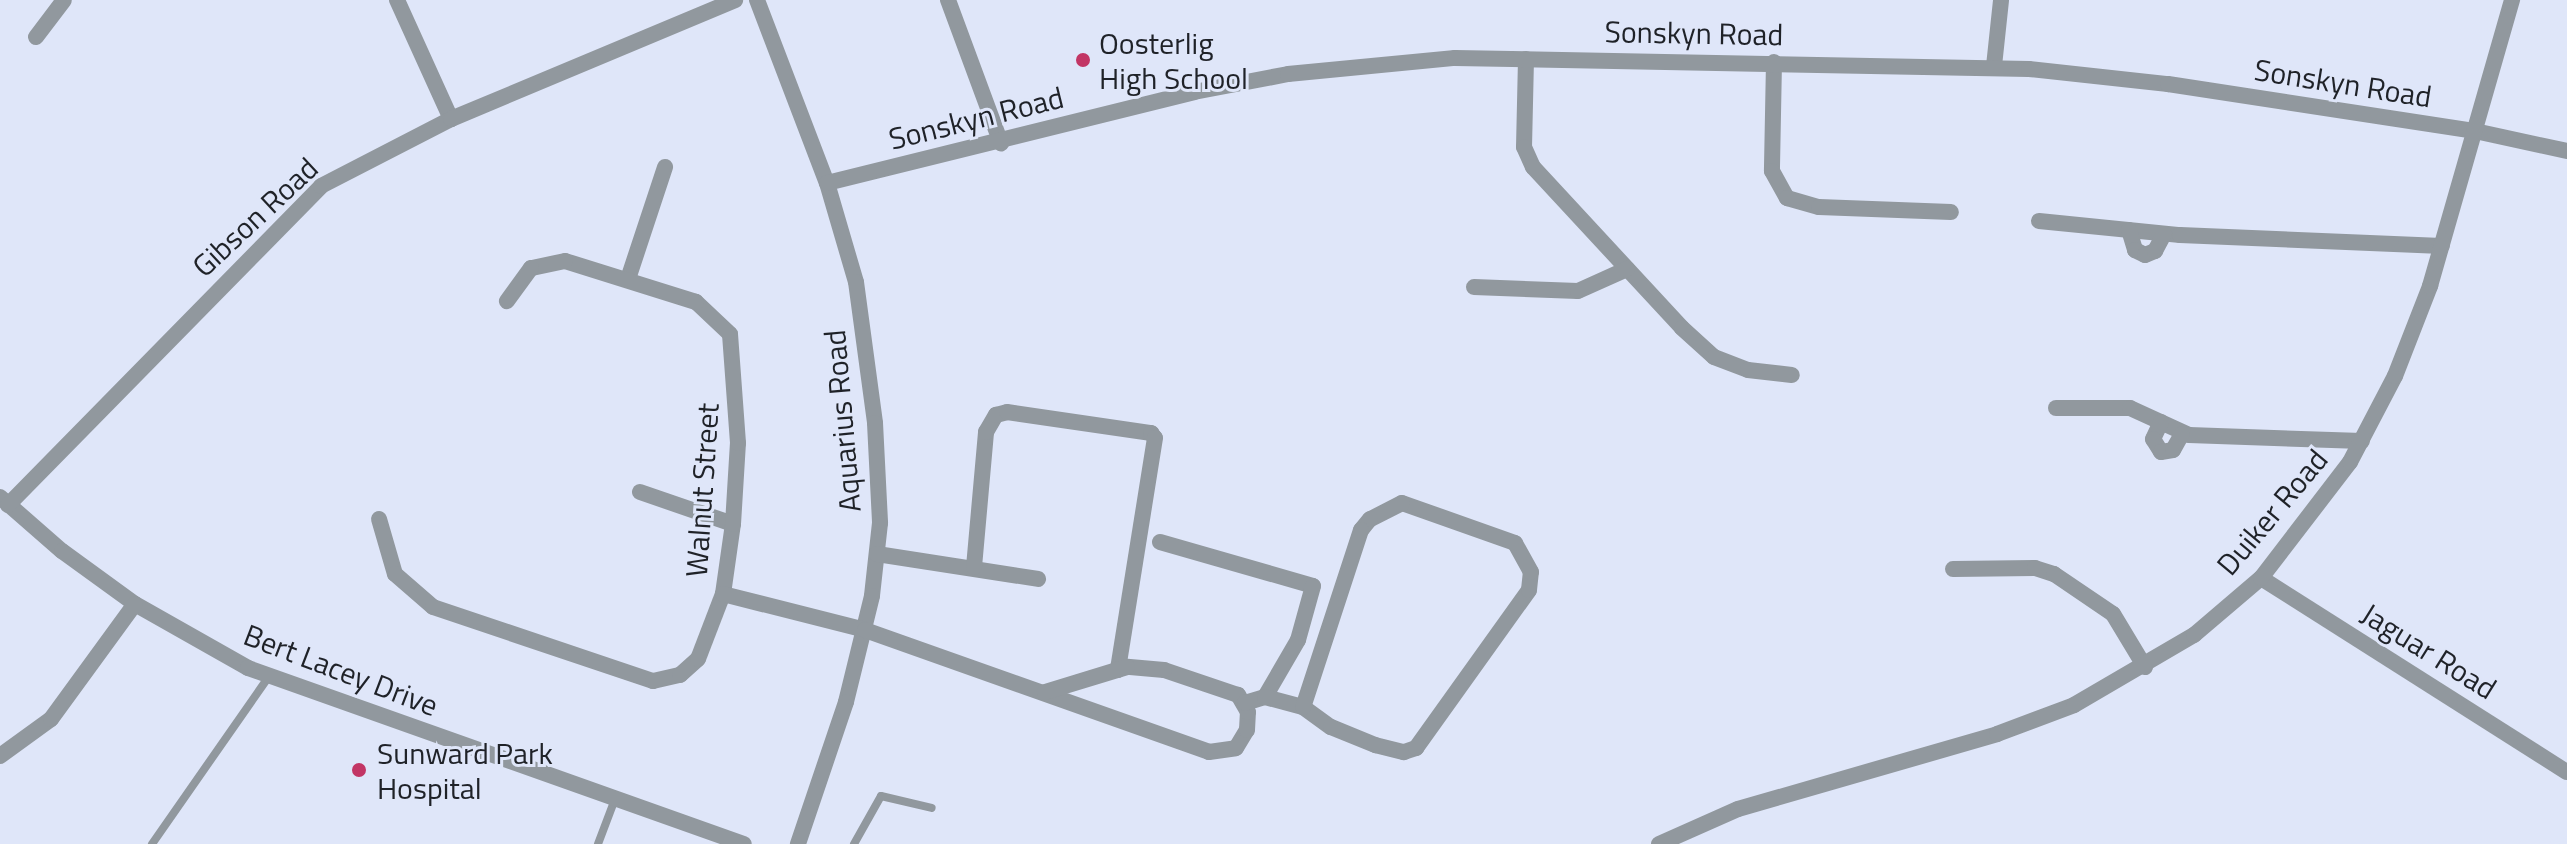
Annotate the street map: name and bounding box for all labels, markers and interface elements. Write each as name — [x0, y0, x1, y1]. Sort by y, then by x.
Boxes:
street label: Sonskyn Road — [1604, 13, 1784, 53]
place label: Oosterlig High School — [1099, 25, 1248, 96]
marker: Oosterlig High School — [1074, 51, 1092, 69]
street label: Sonskyn Road — [2252, 51, 2434, 115]
street label: Sonskyn Road — [885, 79, 1067, 157]
street label: Gibson Road — [185, 150, 325, 284]
street label: Aquarius Road — [816, 328, 868, 514]
street label: Walnut Street — [678, 402, 726, 578]
street label: Duiker Road — [2209, 442, 2335, 582]
street label: Jaguar Road — [2355, 595, 2503, 707]
street label: Bert Lacey Drive — [239, 616, 443, 724]
place label: Sunward Park Hospital — [377, 735, 553, 806]
marker: Sunward Park Hospital — [348, 759, 370, 781]

